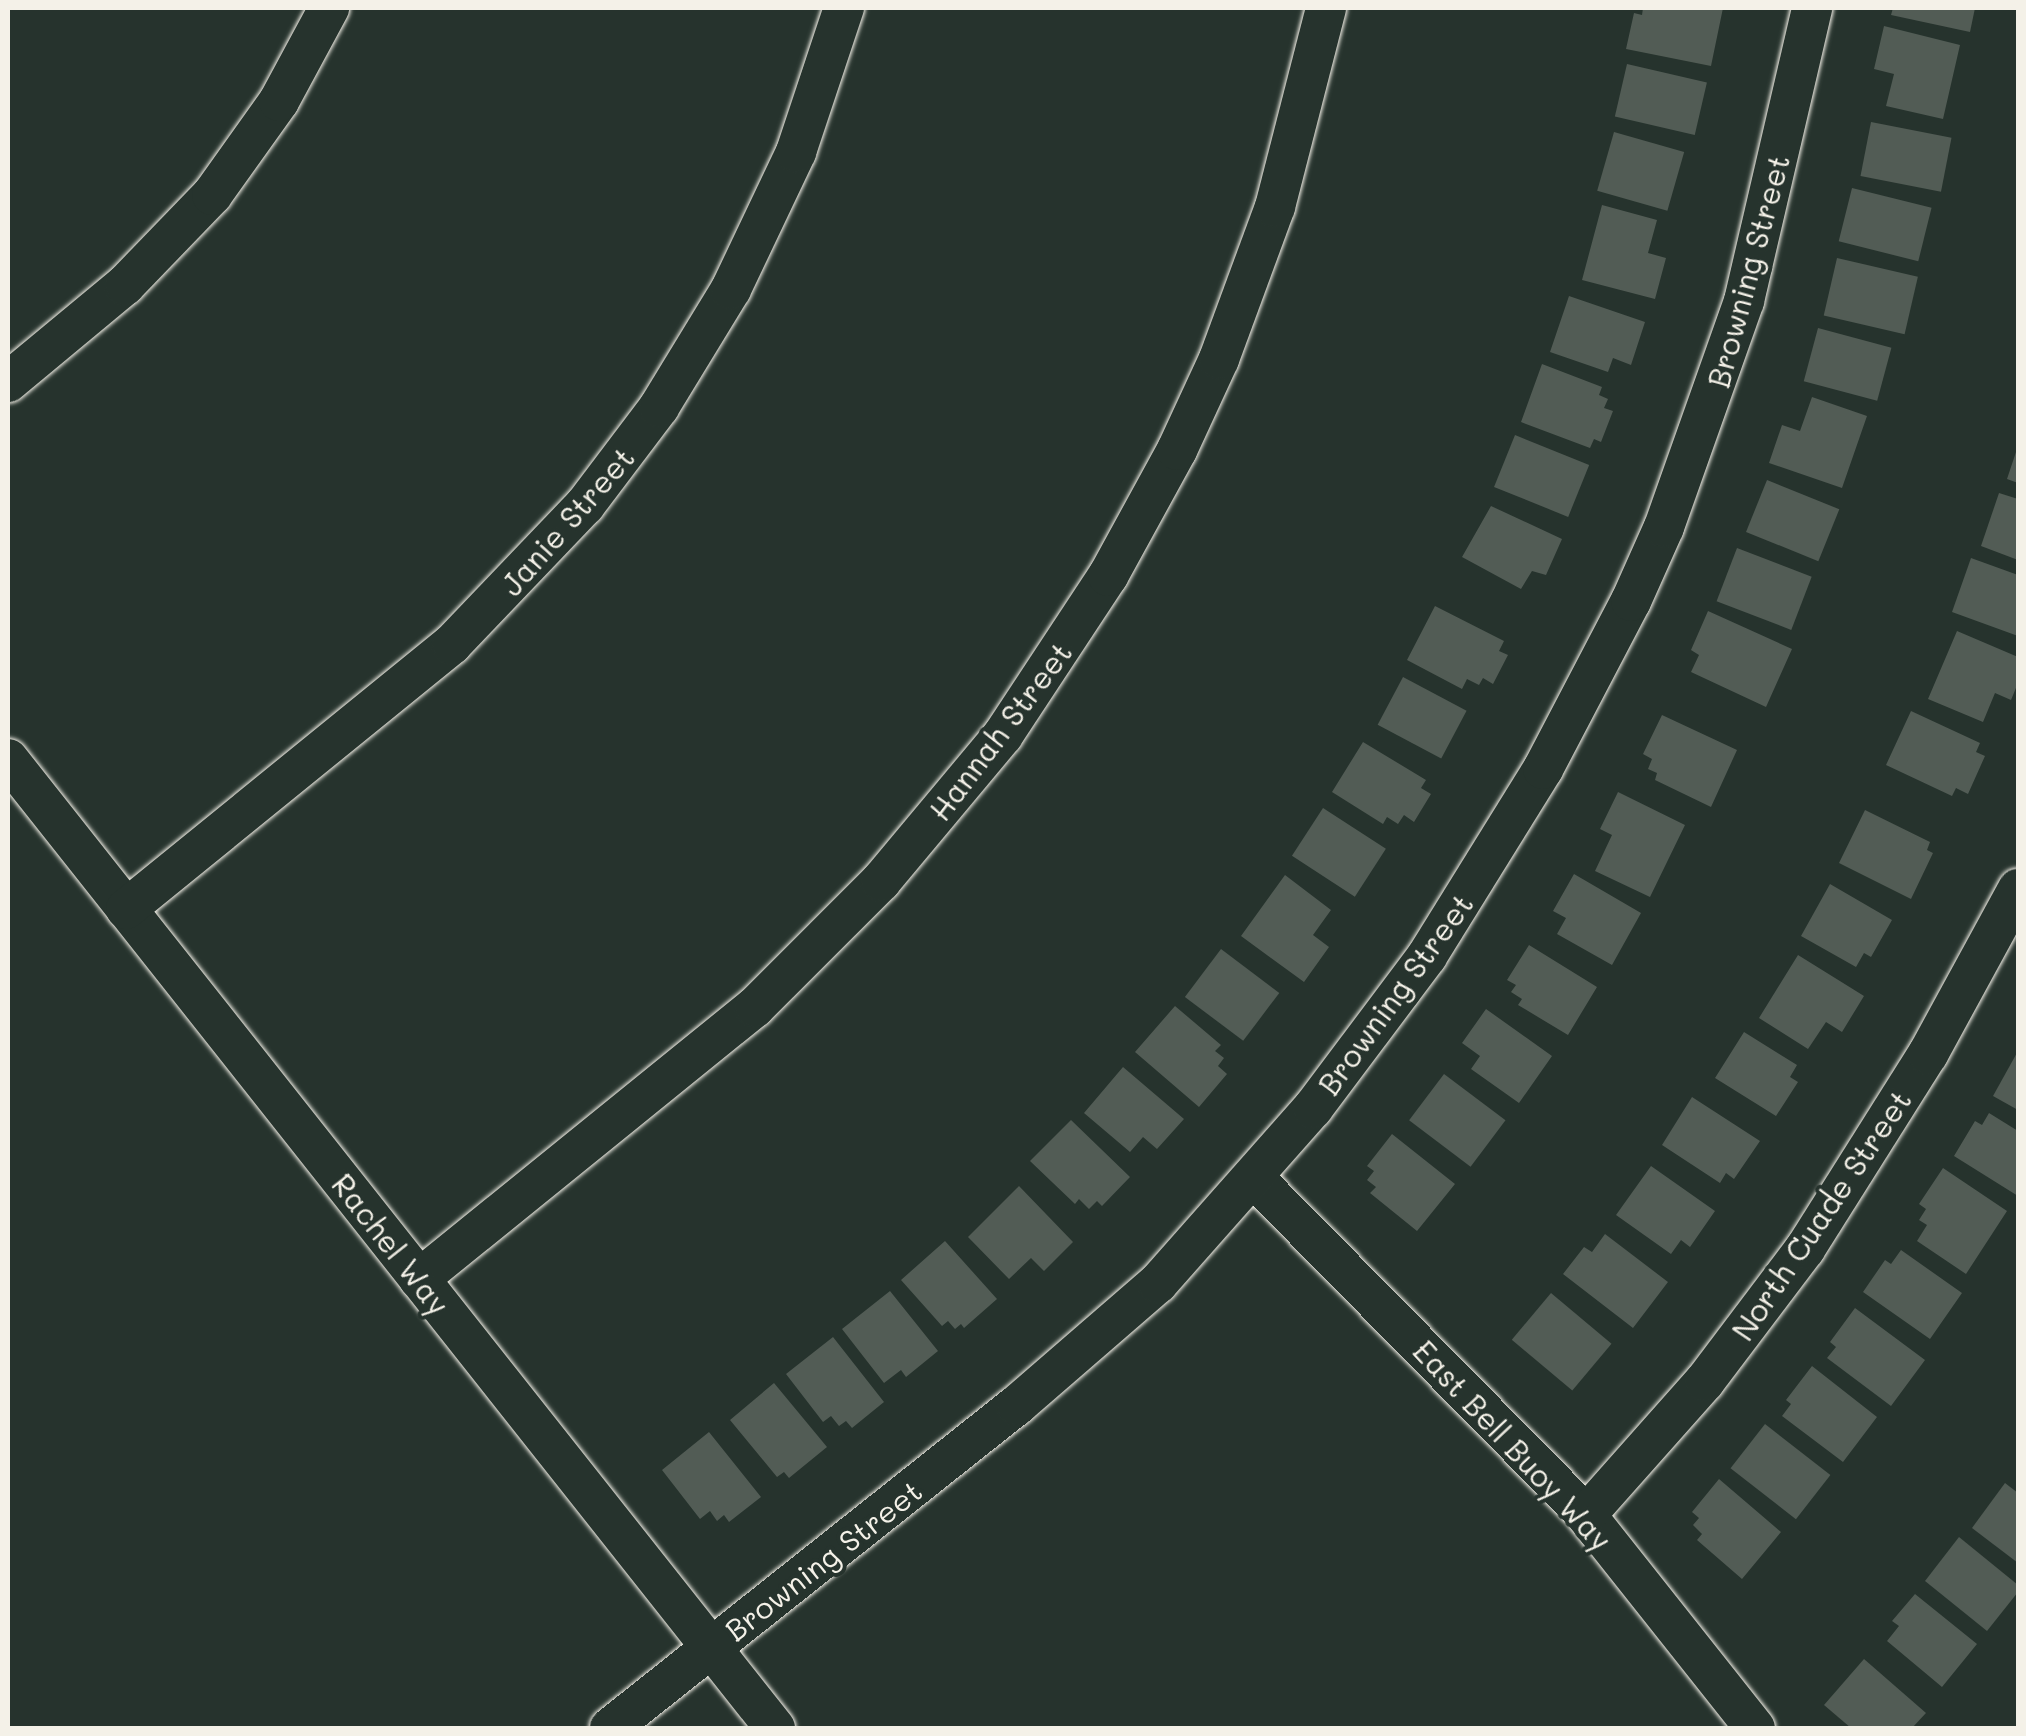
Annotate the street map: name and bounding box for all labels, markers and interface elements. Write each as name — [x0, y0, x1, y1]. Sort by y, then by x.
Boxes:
street label: Browning Street — [1700, 151, 1796, 391]
street label: Janie Street — [493, 440, 641, 602]
street label: Hannah Street — [921, 635, 1079, 827]
street label: Browning Street — [1310, 886, 1480, 1102]
street label: North Cuade Street — [1724, 1083, 1918, 1347]
street label: Rachel Way — [325, 1166, 457, 1322]
street label: East Bell Buoy Way — [1406, 1333, 1620, 1557]
street label: Browning Street — [717, 1472, 929, 1648]

